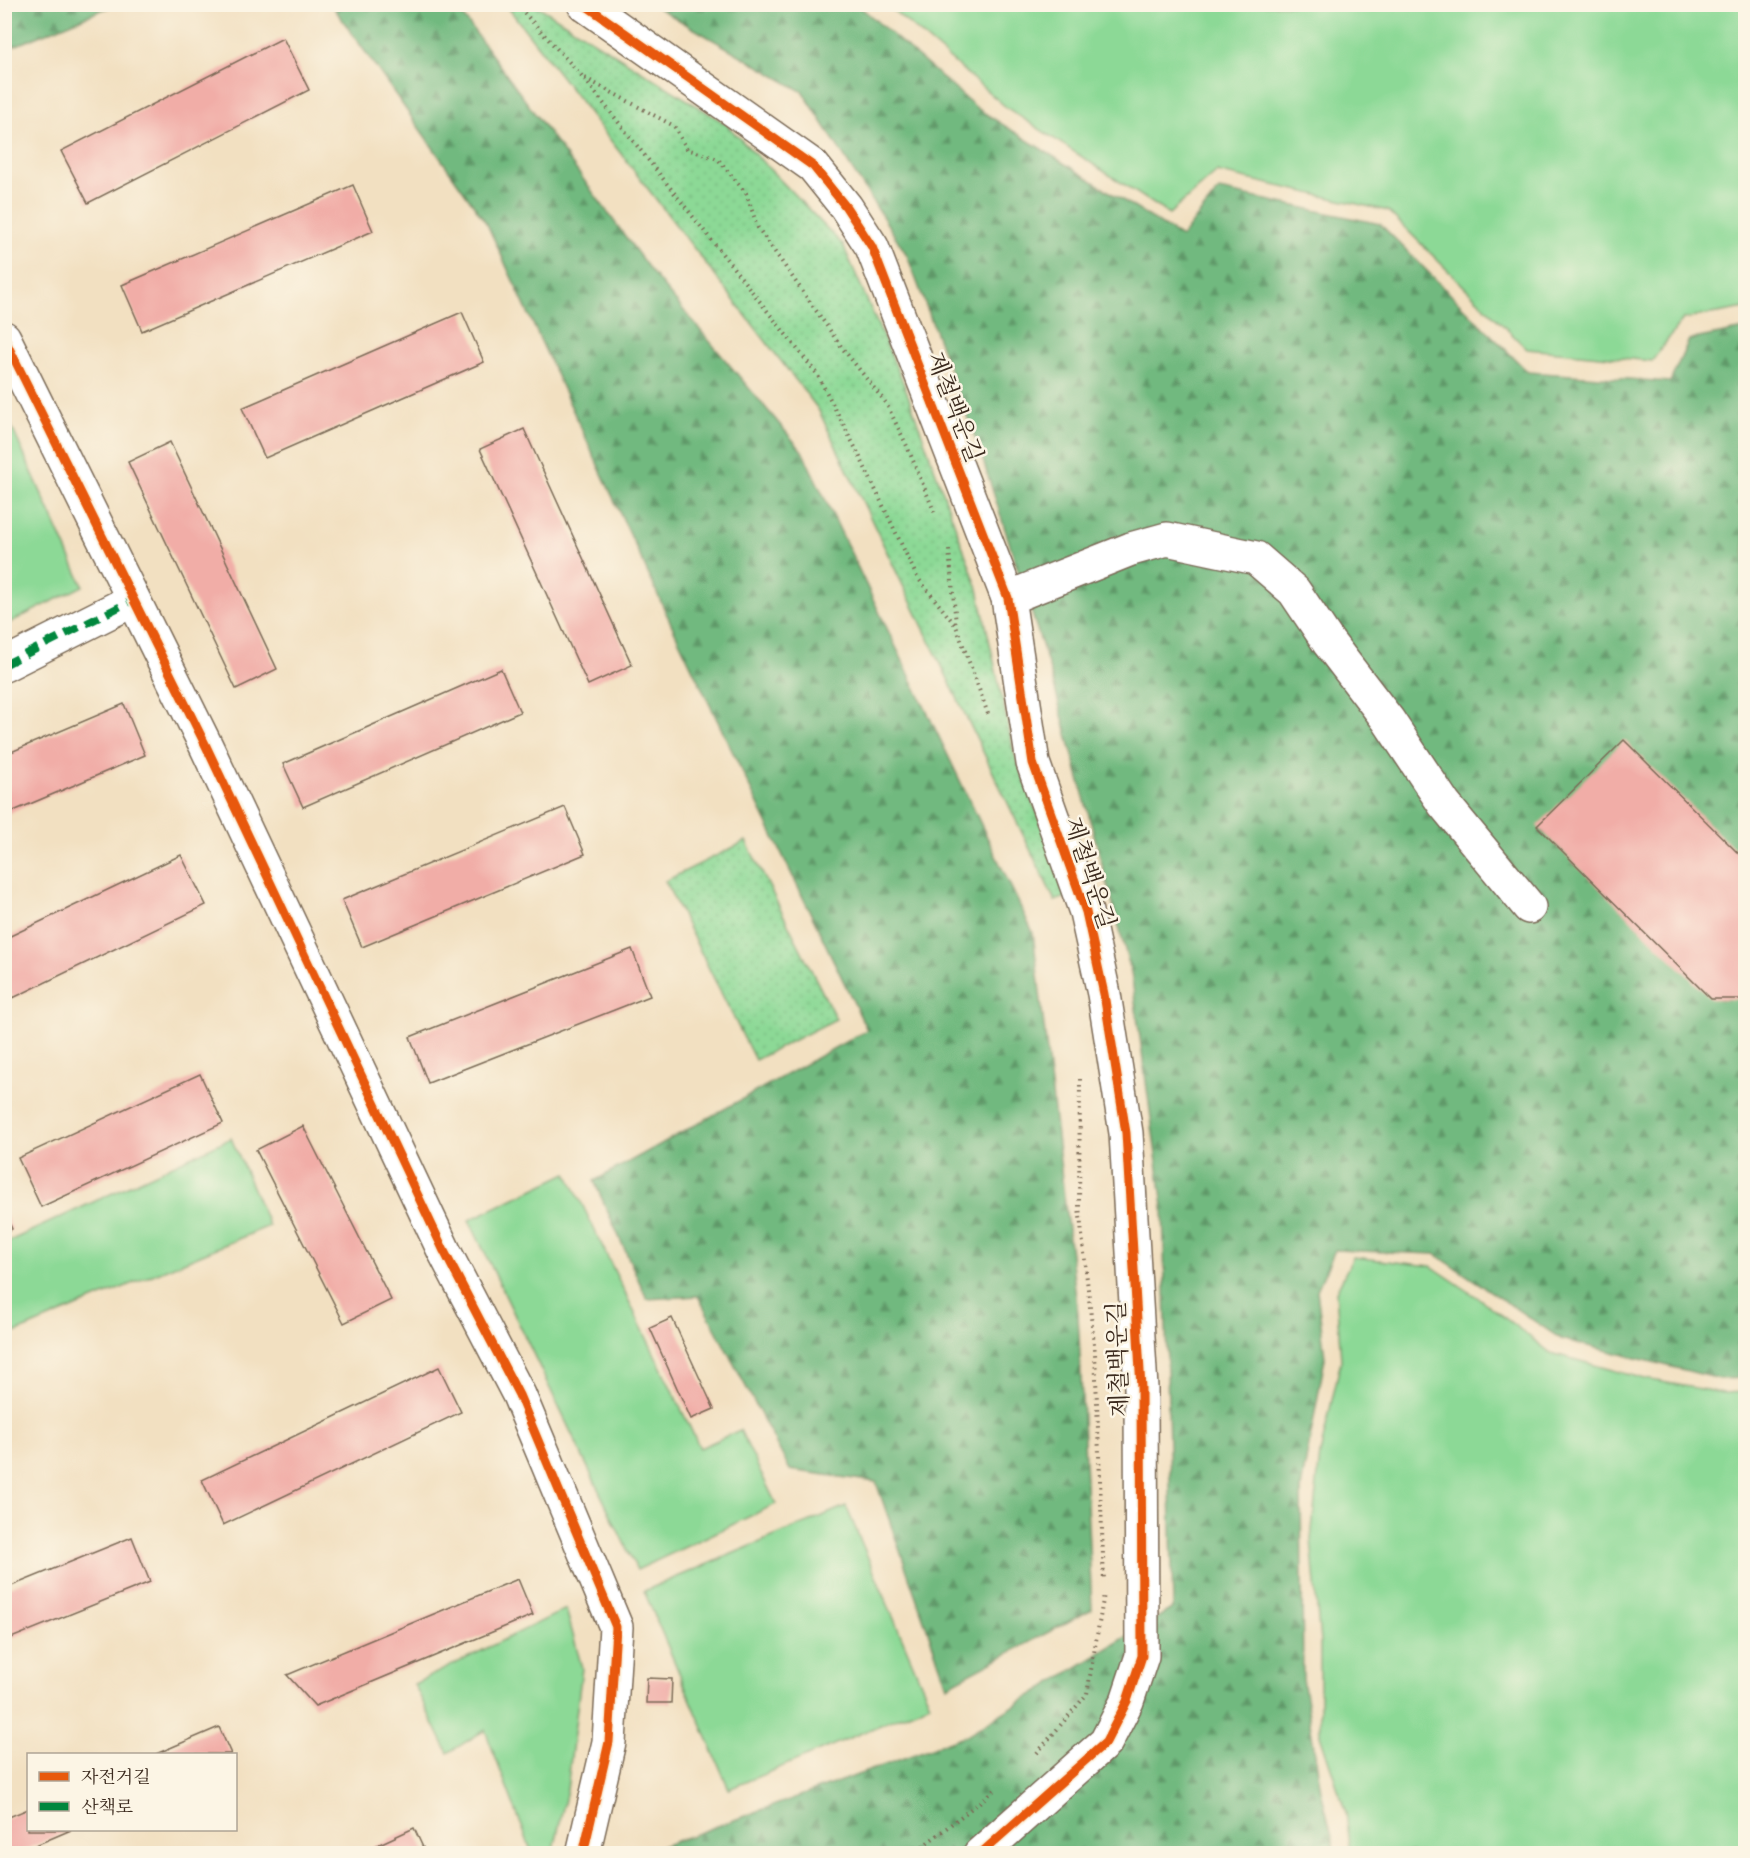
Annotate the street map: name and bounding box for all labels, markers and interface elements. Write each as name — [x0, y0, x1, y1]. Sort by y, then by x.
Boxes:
street label: 제철백운길 — [916, 348, 990, 468]
street label: 제철백운길 — [1054, 813, 1122, 934]
street label: 제철백운길 — [1101, 1300, 1139, 1417]
legend — [27, 1753, 237, 1831]
text: 자전거길 — [81, 1766, 151, 1791]
text: 산책로 — [81, 1796, 133, 1821]

